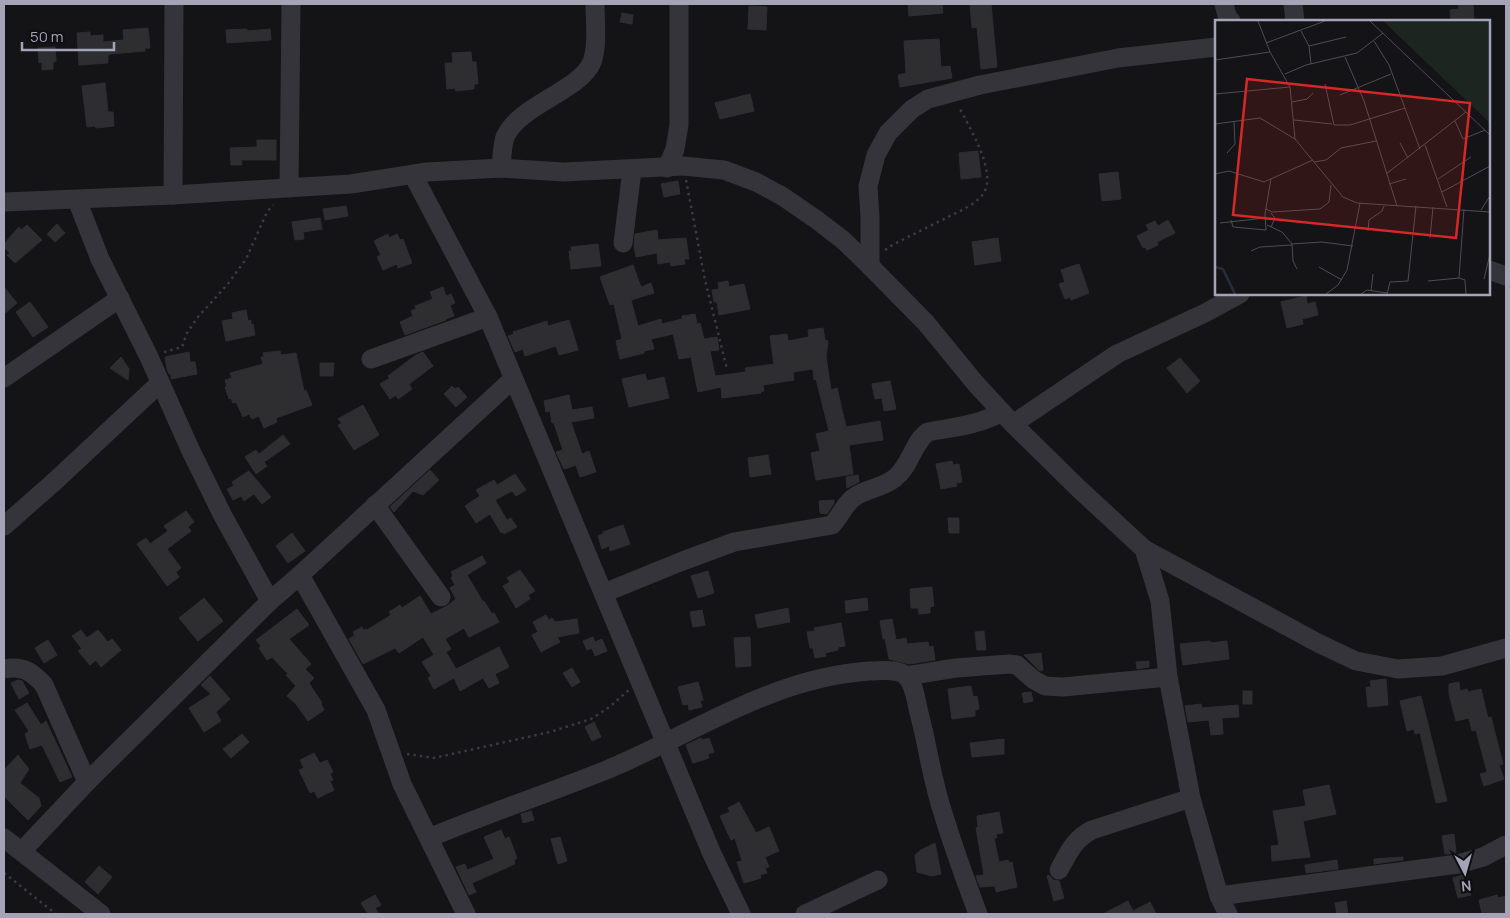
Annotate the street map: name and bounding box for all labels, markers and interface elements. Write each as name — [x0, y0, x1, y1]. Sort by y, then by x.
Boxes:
scale bar — [22, 20, 115, 52]
inset map — [1215, 20, 1490, 295]
text: 50 m — [30, 26, 64, 47]
north arrow — [1440, 848, 1490, 898]
text: N — [1460, 876, 1472, 896]

